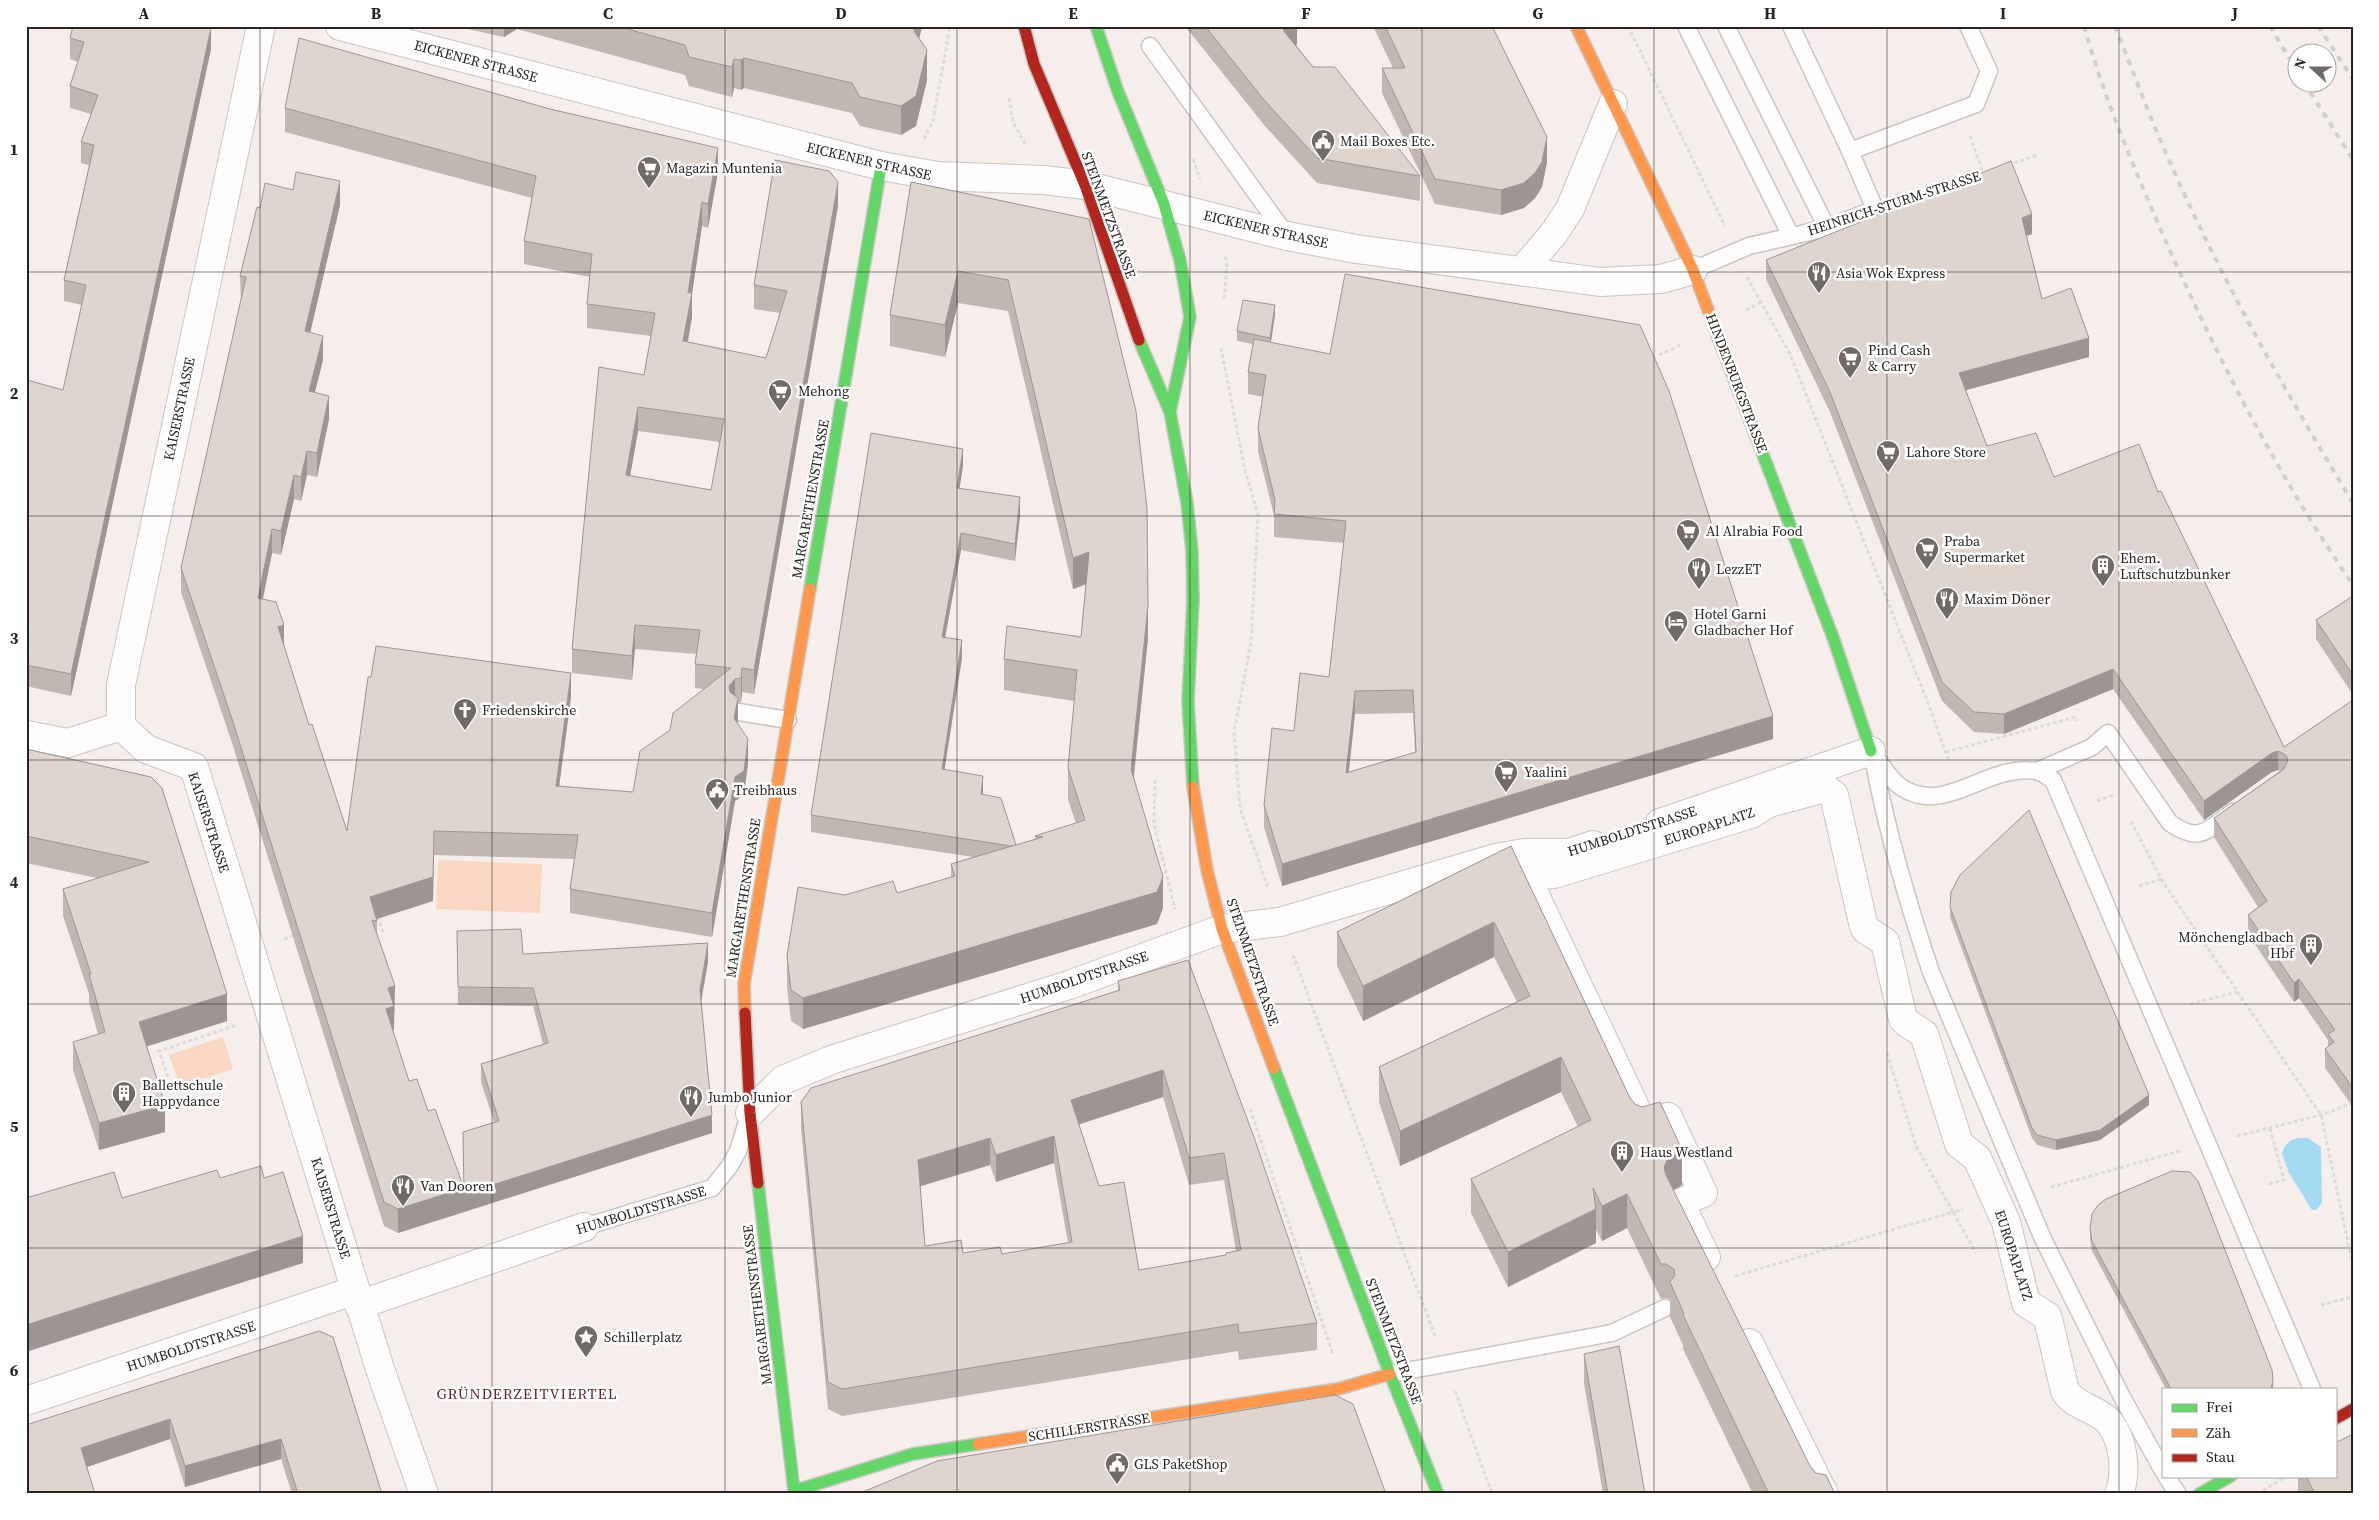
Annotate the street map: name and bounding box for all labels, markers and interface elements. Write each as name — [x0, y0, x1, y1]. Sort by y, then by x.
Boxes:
text: A — [139, 2, 150, 24]
text: B — [371, 2, 382, 24]
text: C — [603, 2, 613, 24]
text: D — [835, 2, 847, 24]
text: E — [1068, 2, 1078, 24]
text: F — [1301, 2, 1311, 24]
text: G — [1533, 2, 1544, 24]
text: H — [1764, 2, 1776, 24]
text: I — [2000, 2, 2006, 24]
text: J — [2231, 2, 2238, 24]
street label: EICKENER STRASSE — [412, 35, 540, 87]
north arrow — [2286, 42, 2336, 92]
text: N — [2289, 55, 2311, 72]
public building icon: Mail Boxes Etc. — [1310, 128, 1336, 162]
place label: Mail Boxes Etc. — [1340, 131, 1435, 151]
street label: EICKENER STRASSE — [805, 137, 933, 185]
text: 1 — [10, 138, 18, 160]
street label: STEINMETZSTRASSE — [1077, 149, 1141, 281]
supermarket icon: Magazin Muntenia — [636, 155, 662, 189]
place label: Magazin Muntenia — [666, 158, 783, 178]
street label: HEINRICH-STURM-STRASSE — [1805, 166, 1983, 240]
street label: EICKENER STRASSE — [1202, 205, 1330, 253]
restaurant icon: Asia Wok Express — [1806, 260, 1832, 294]
place label: Asia Wok Express — [1836, 263, 1945, 283]
street label: HINDENBURGSTRASSE — [1701, 310, 1773, 456]
place label: Pind Cash & Carry — [1868, 340, 1931, 376]
supermarket icon: Pind Cash & Carry — [1837, 345, 1863, 379]
street label: KAISERSTRASSE — [158, 356, 200, 462]
supermarket icon: Mehong — [767, 378, 793, 412]
place label: Mehong — [798, 381, 849, 401]
text: 2 — [10, 382, 19, 404]
street label: MARGARETHENSTRASSE — [786, 418, 834, 580]
supermarket icon: Lahore Store — [1875, 439, 1901, 473]
place label: Lahore Store — [1906, 442, 1986, 462]
supermarket icon: Al Alrabia Food — [1675, 518, 1701, 552]
place label: Al Alrabia Food — [1706, 521, 1803, 541]
place label: Praba Supermarket — [1944, 531, 2025, 567]
supermarket icon: Praba Supermarket — [1914, 536, 1940, 570]
place label: Ehem. Luftschutzbunker — [2120, 548, 2230, 584]
building icon: Ehem. Luftschutzbunker — [2090, 553, 2116, 587]
restaurant icon: LezzET — [1686, 556, 1712, 590]
place label: LezzET — [1716, 559, 1762, 579]
restaurant icon: Maxim Döner — [1934, 586, 1960, 620]
place label: Maxim Döner — [1964, 589, 2050, 609]
place label: Hotel Garni Gladbacher Hof — [1694, 604, 1794, 640]
hotel icon: Hotel Garni Gladbacher Hof — [1663, 609, 1689, 643]
text: 3 — [10, 627, 19, 649]
church icon: Friedenskirche — [452, 697, 478, 731]
place label: Friedenskirche — [482, 700, 576, 720]
supermarket icon: Yaalini — [1493, 759, 1519, 793]
place label: Yaalini — [1524, 762, 1567, 782]
street label: KAISERSTRASSE — [183, 769, 235, 875]
public building icon: Treibhaus — [704, 777, 730, 811]
place label: Treibhaus — [734, 780, 797, 800]
street label: HUMBOLDTSTRASSE — [1565, 801, 1699, 861]
street label: EUROPAPLATZ — [1661, 802, 1757, 850]
street label: MARGARETHENSTRASSE — [721, 817, 765, 979]
text: 4 — [10, 871, 19, 893]
street label: STEINMETZSTRASSE — [1222, 896, 1284, 1028]
place label: Mönchengladbach Hbf — [2178, 927, 2295, 963]
building icon: Mönchengladbach Hbf — [2298, 932, 2324, 966]
street label: HUMBOLDTSTRASSE — [1017, 946, 1151, 1008]
place label: Ballettschule Happydance — [142, 1075, 223, 1111]
building icon: Ballettschule Happydance — [111, 1080, 137, 1114]
restaurant icon: Jumbo Junior — [678, 1084, 704, 1118]
place label: Jumbo Junior — [707, 1087, 792, 1107]
text: 5 — [10, 1115, 19, 1137]
building icon: Haus Westland — [1609, 1139, 1635, 1173]
place label: Haus Westland — [1640, 1142, 1733, 1162]
street label: KAISERSTRASSE — [306, 1155, 356, 1261]
restaurant icon: Van Dooren — [390, 1173, 416, 1207]
place label: Van Dooren — [420, 1176, 494, 1196]
street label: HUMBOLDTSTRASSE — [574, 1181, 708, 1239]
street label: EUROPAPLATZ — [1990, 1207, 2038, 1303]
street label: MARGARETHENSTRASSE — [737, 1224, 777, 1386]
street label: STEINMETZSTRASSE — [1361, 1275, 1427, 1407]
street label: HUMBOLDTSTRASSE — [124, 1316, 258, 1376]
place icon: Schillerplatz — [573, 1324, 599, 1358]
place label: Schillerplatz — [604, 1327, 683, 1347]
text: 6 — [10, 1359, 19, 1381]
district label: GRÜNDERZEITVIERTEL — [436, 1383, 618, 1404]
legend — [2162, 1388, 2336, 1478]
text: Frei — [2206, 1396, 2233, 1417]
street label: SCHILLERSTRASSE — [1027, 1408, 1151, 1446]
text: Zäh — [2206, 1422, 2231, 1443]
text: Stau — [2206, 1446, 2235, 1467]
public building icon: GLS PaketShop — [1104, 1451, 1130, 1485]
place label: GLS PaketShop — [1134, 1454, 1228, 1474]

